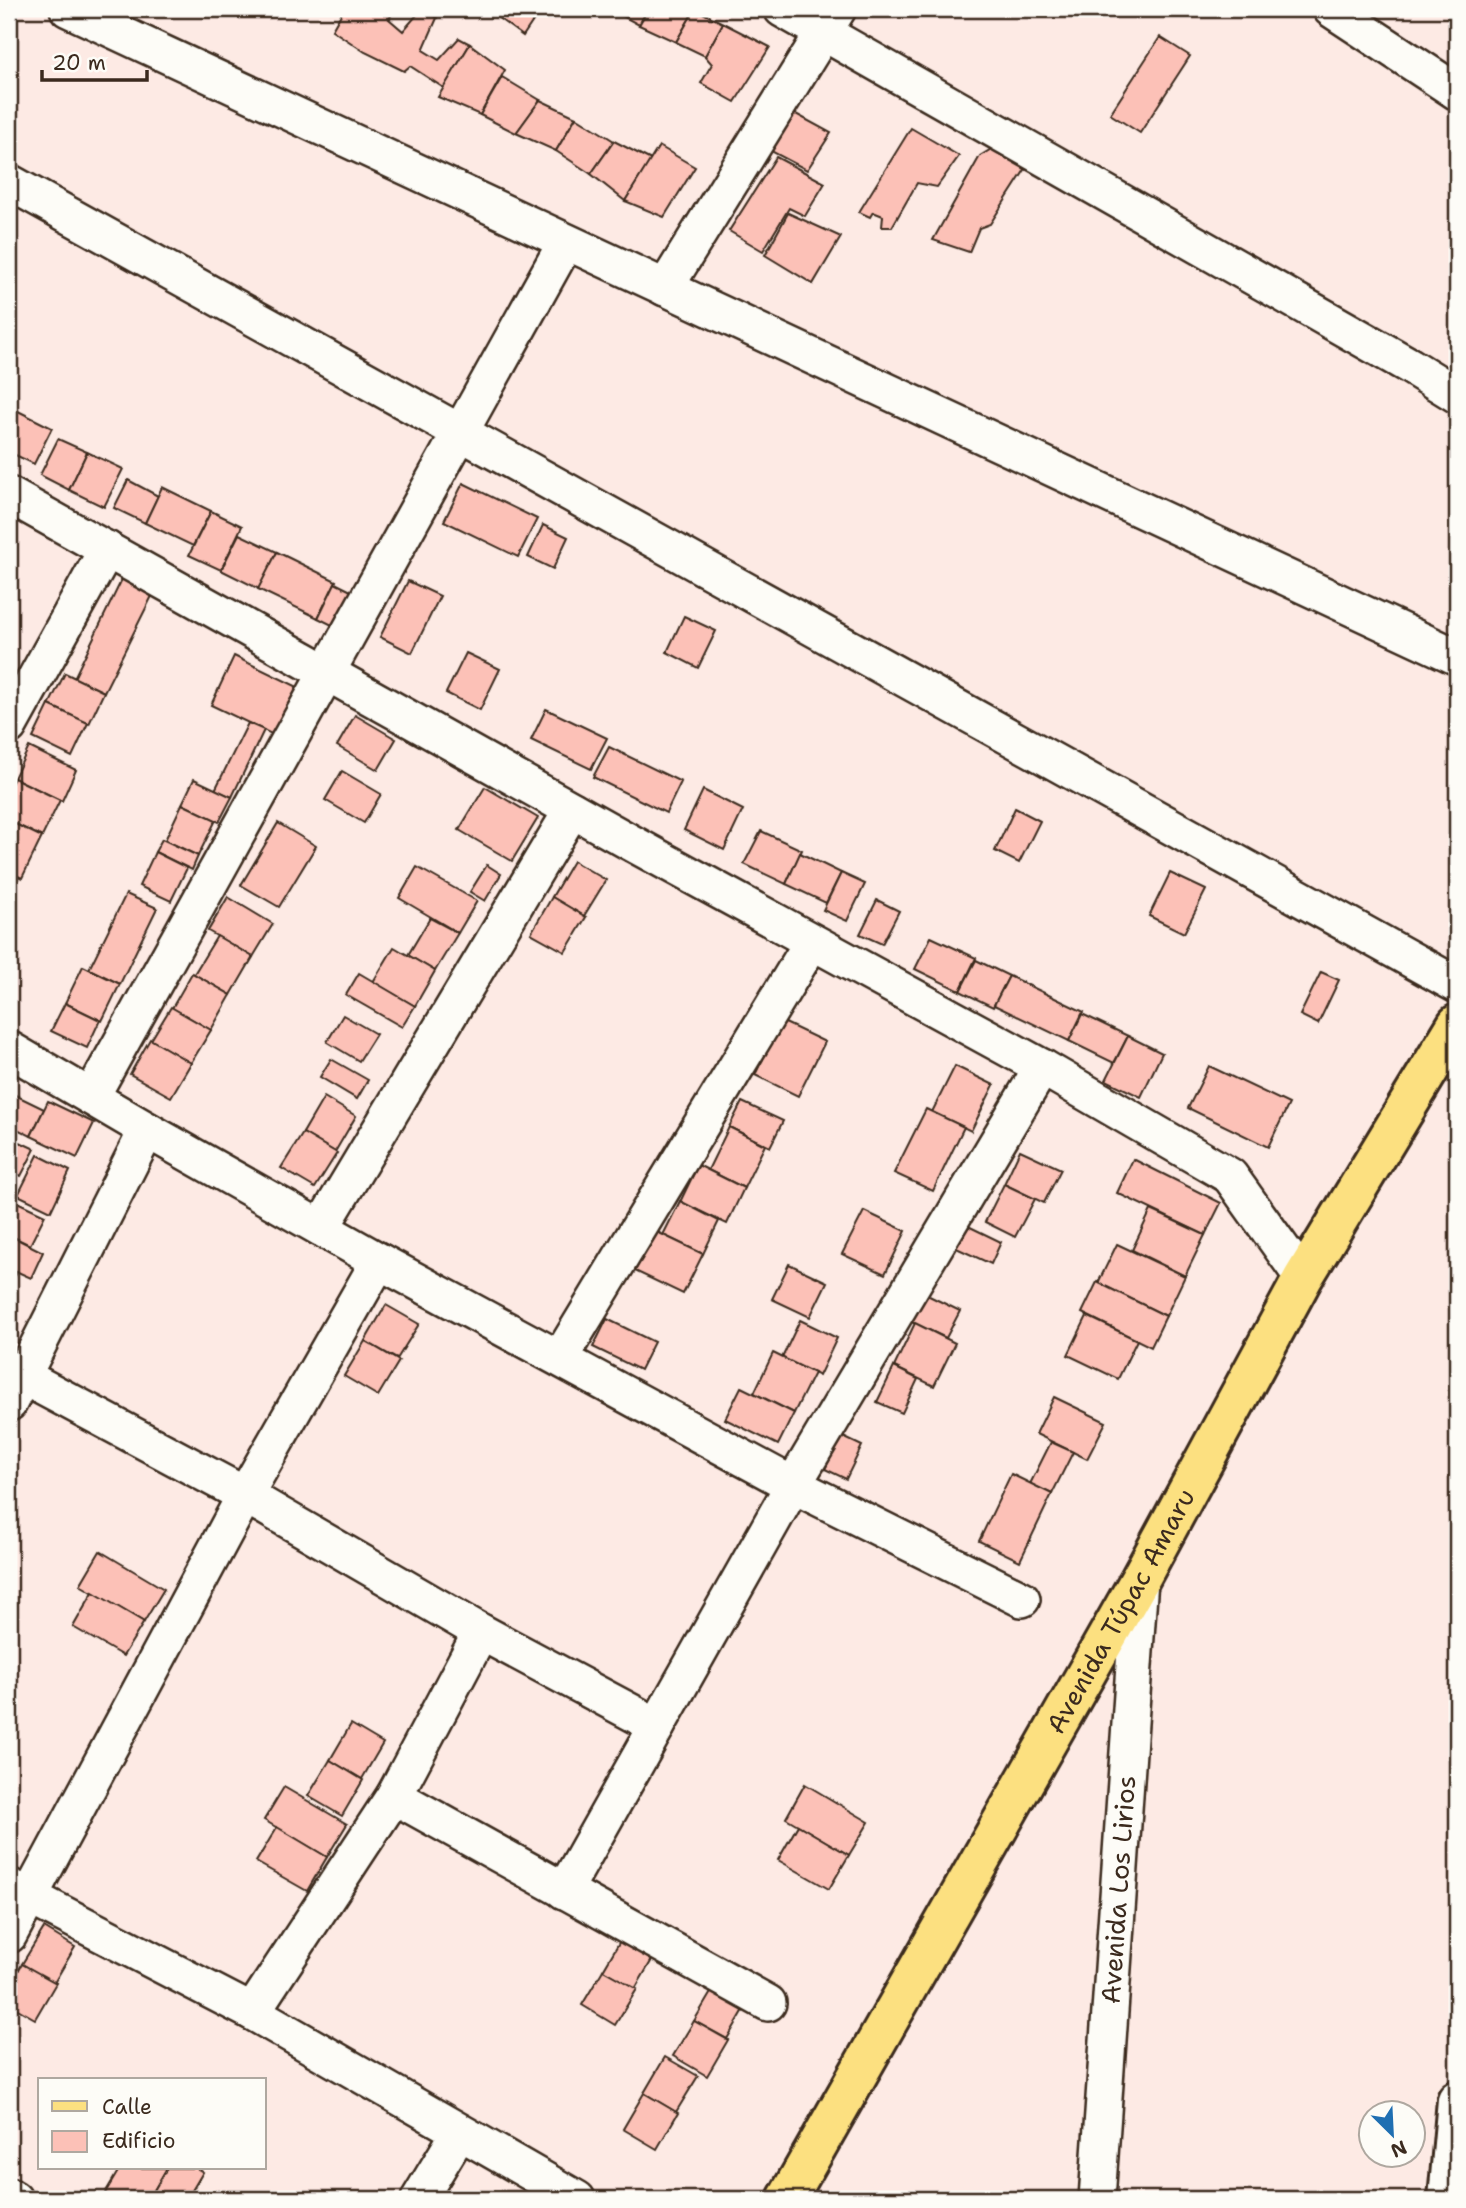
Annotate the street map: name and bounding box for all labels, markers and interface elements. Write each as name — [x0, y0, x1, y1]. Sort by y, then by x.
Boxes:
scale bar — [42, 38, 147, 82]
text: 20 m — [52, 49, 106, 77]
street label: Avenida Túpac Amaru — [1038, 1482, 1203, 1740]
street label: Avenida Los Lirios — [1093, 1774, 1143, 2005]
legend — [38, 2078, 266, 2170]
text: Calle — [102, 2093, 152, 2121]
north arrow — [1358, 2100, 1428, 2170]
text: Edificio — [102, 2127, 175, 2155]
text: N — [1387, 2135, 1411, 2164]

